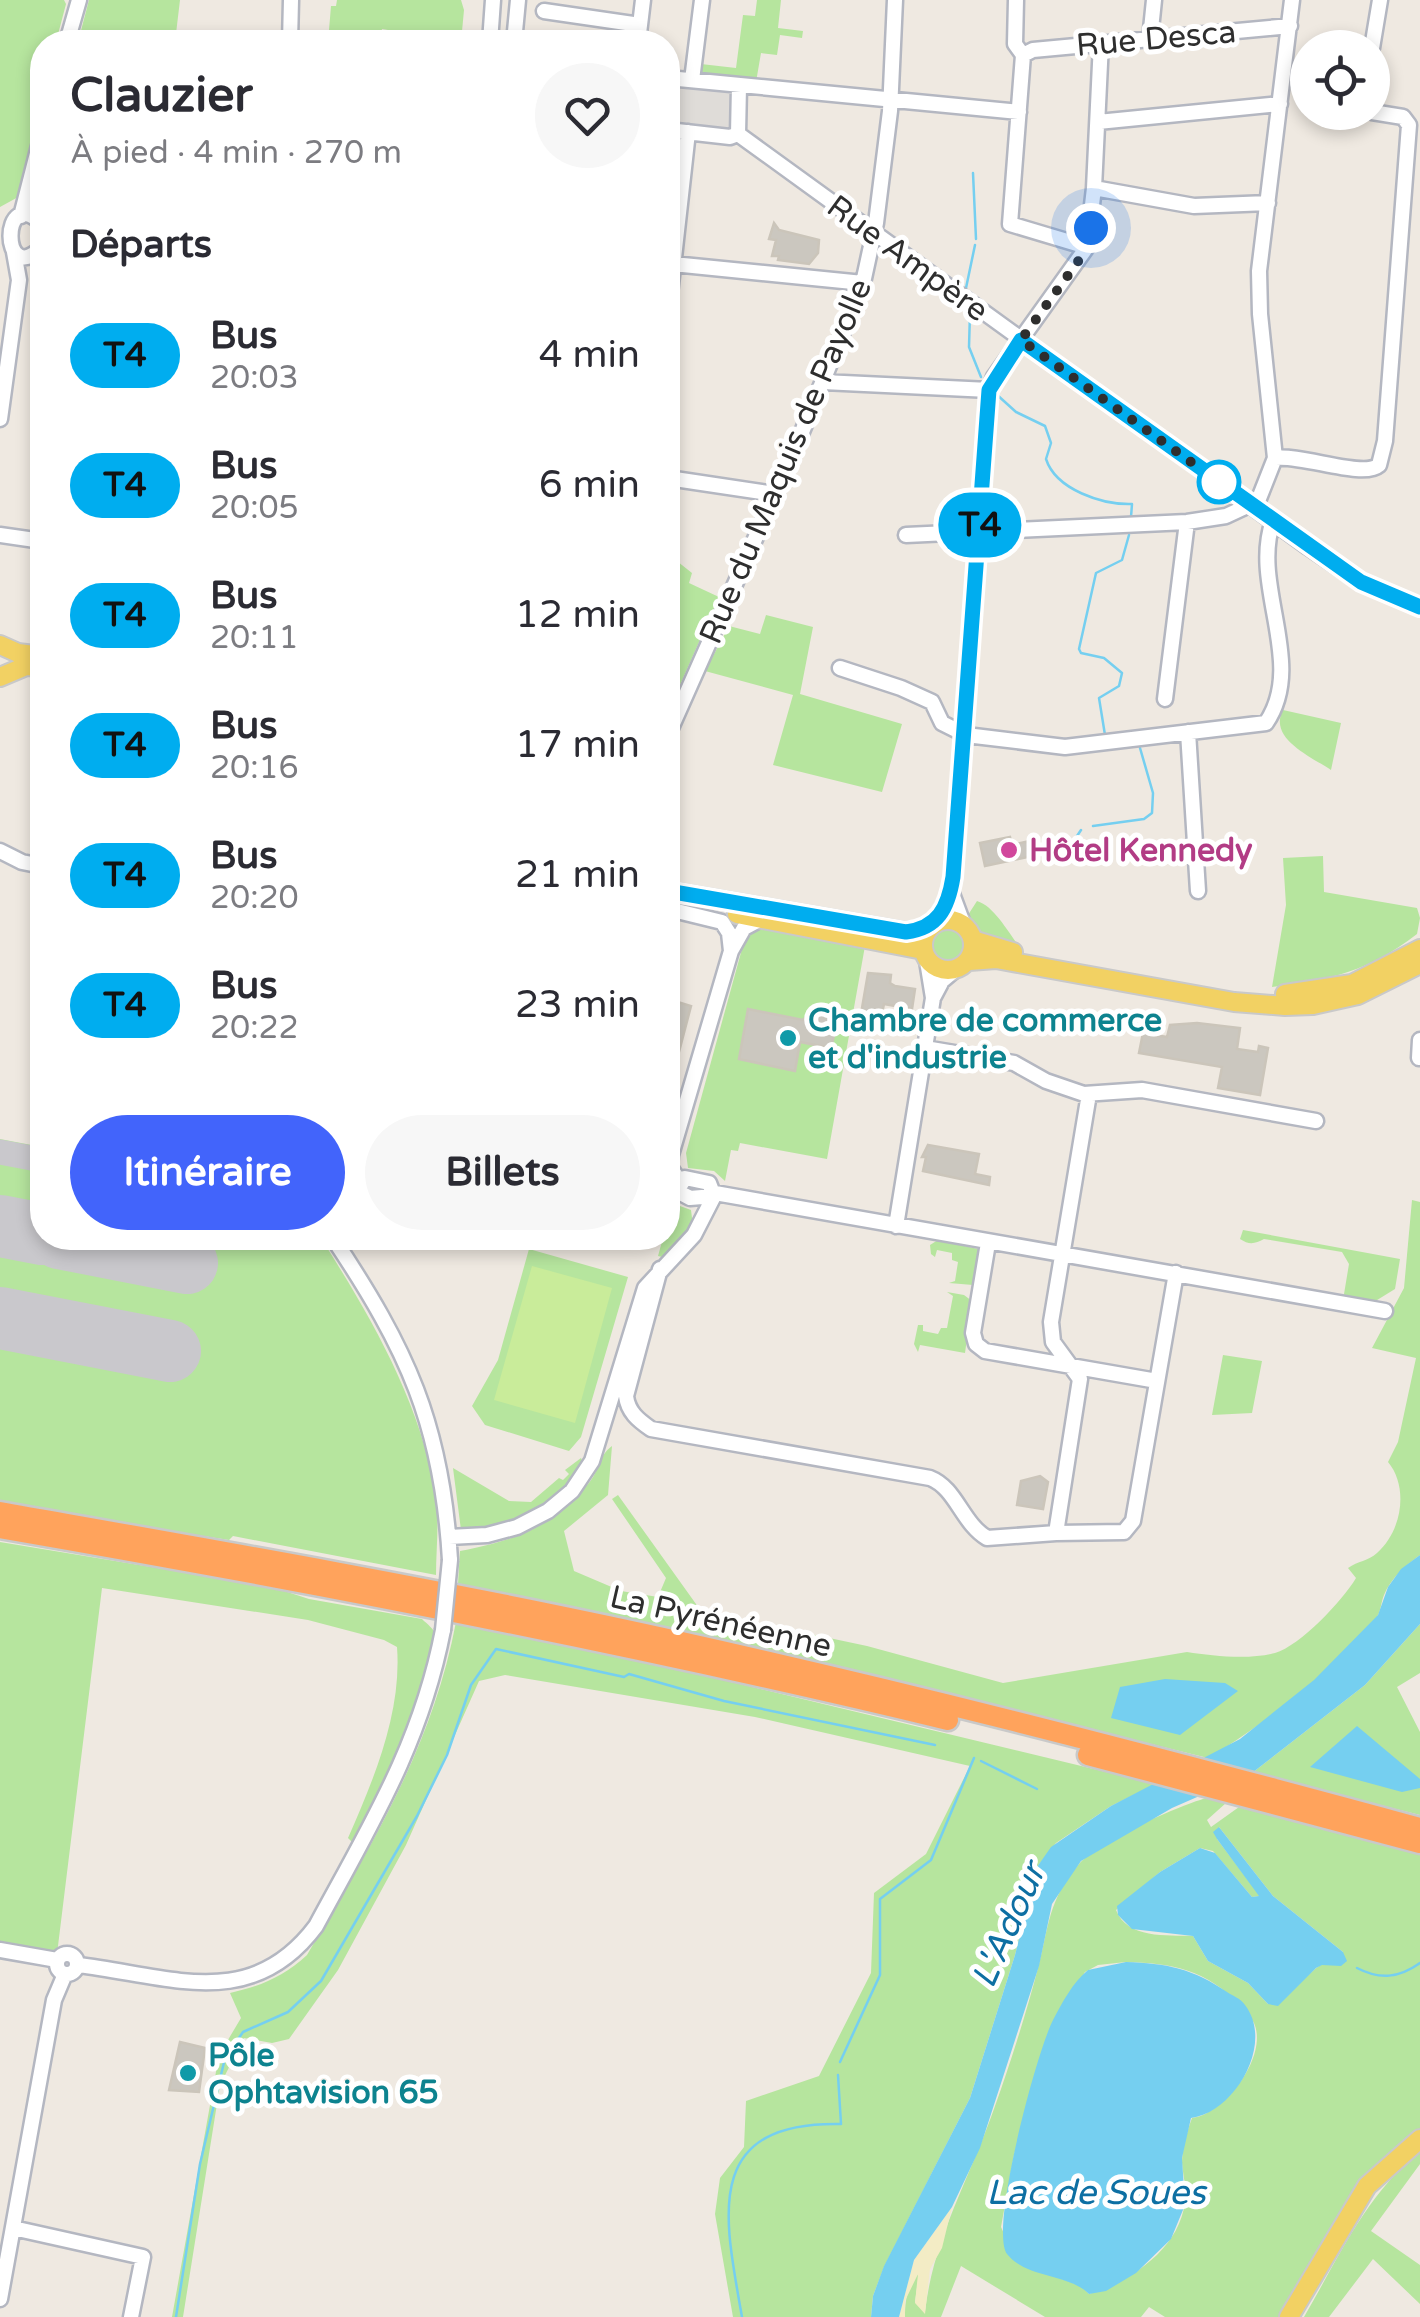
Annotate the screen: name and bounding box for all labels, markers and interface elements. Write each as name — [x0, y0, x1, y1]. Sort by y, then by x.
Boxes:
street label: Rue Desca — [1074, 13, 1238, 65]
map controls — [1290, 30, 1390, 130]
button: locate — [1290, 30, 1390, 130]
button: heart — [535, 63, 640, 168]
text: Clauzier — [70, 67, 253, 125]
text: À pied · 4 min · 270 m — [70, 134, 402, 172]
street label: Rue Ampère — [819, 188, 995, 330]
your location — [1066, 203, 1116, 253]
text: Départs — [70, 222, 212, 268]
street label: Rue du Maquis de Payolle — [692, 273, 880, 649]
text: Bus — [210, 313, 277, 359]
text: 4 min — [539, 332, 640, 378]
text: T4 — [103, 334, 147, 376]
text: 20:03 — [210, 359, 299, 397]
text: Bus — [210, 443, 277, 489]
unlabelled marker — [1198, 461, 1240, 503]
text: 6 min — [539, 462, 640, 508]
text: T4 — [103, 464, 147, 506]
text: 20:05 — [210, 489, 299, 527]
line badge: T4 — [935, 492, 1025, 558]
text: T4 — [958, 504, 1002, 546]
text: Bus — [210, 573, 277, 619]
text: 12 min — [515, 592, 640, 638]
text: T4 — [103, 594, 147, 636]
text: 20:11 — [210, 619, 299, 657]
text: Bus — [210, 703, 277, 749]
text: 17 min — [515, 722, 640, 768]
text: T4 — [103, 724, 147, 766]
text: 20:16 — [210, 749, 299, 787]
place label: Hôtel Kennedy — [1029, 832, 1252, 870]
text: Bus — [210, 833, 277, 879]
marker: Hôtel Kennedy — [998, 839, 1020, 861]
text: 21 min — [515, 852, 640, 898]
text: T4 — [103, 854, 147, 896]
text: 20:20 — [210, 879, 299, 917]
text: Bus — [210, 963, 277, 1009]
text: 23 min — [515, 982, 640, 1028]
text: T4 — [103, 984, 147, 1026]
place label: Chambre de commerce et d'industrie — [808, 1002, 1162, 1077]
text: 20:22 — [210, 1009, 299, 1047]
marker: Chambre de commerce et d'industrie — [777, 1027, 799, 1049]
button: Itinéraire — [70, 1115, 345, 1230]
button: Billets — [365, 1115, 640, 1230]
street label: La Pyrénéenne — [606, 1578, 835, 1666]
water label: L'Adour — [963, 1853, 1057, 1994]
place label: Pôle Ophtavision 65 — [208, 2037, 439, 2112]
marker: Pôle Ophtavision 65 — [177, 2062, 199, 2084]
water label: Lac de Soues — [986, 2172, 1208, 2214]

